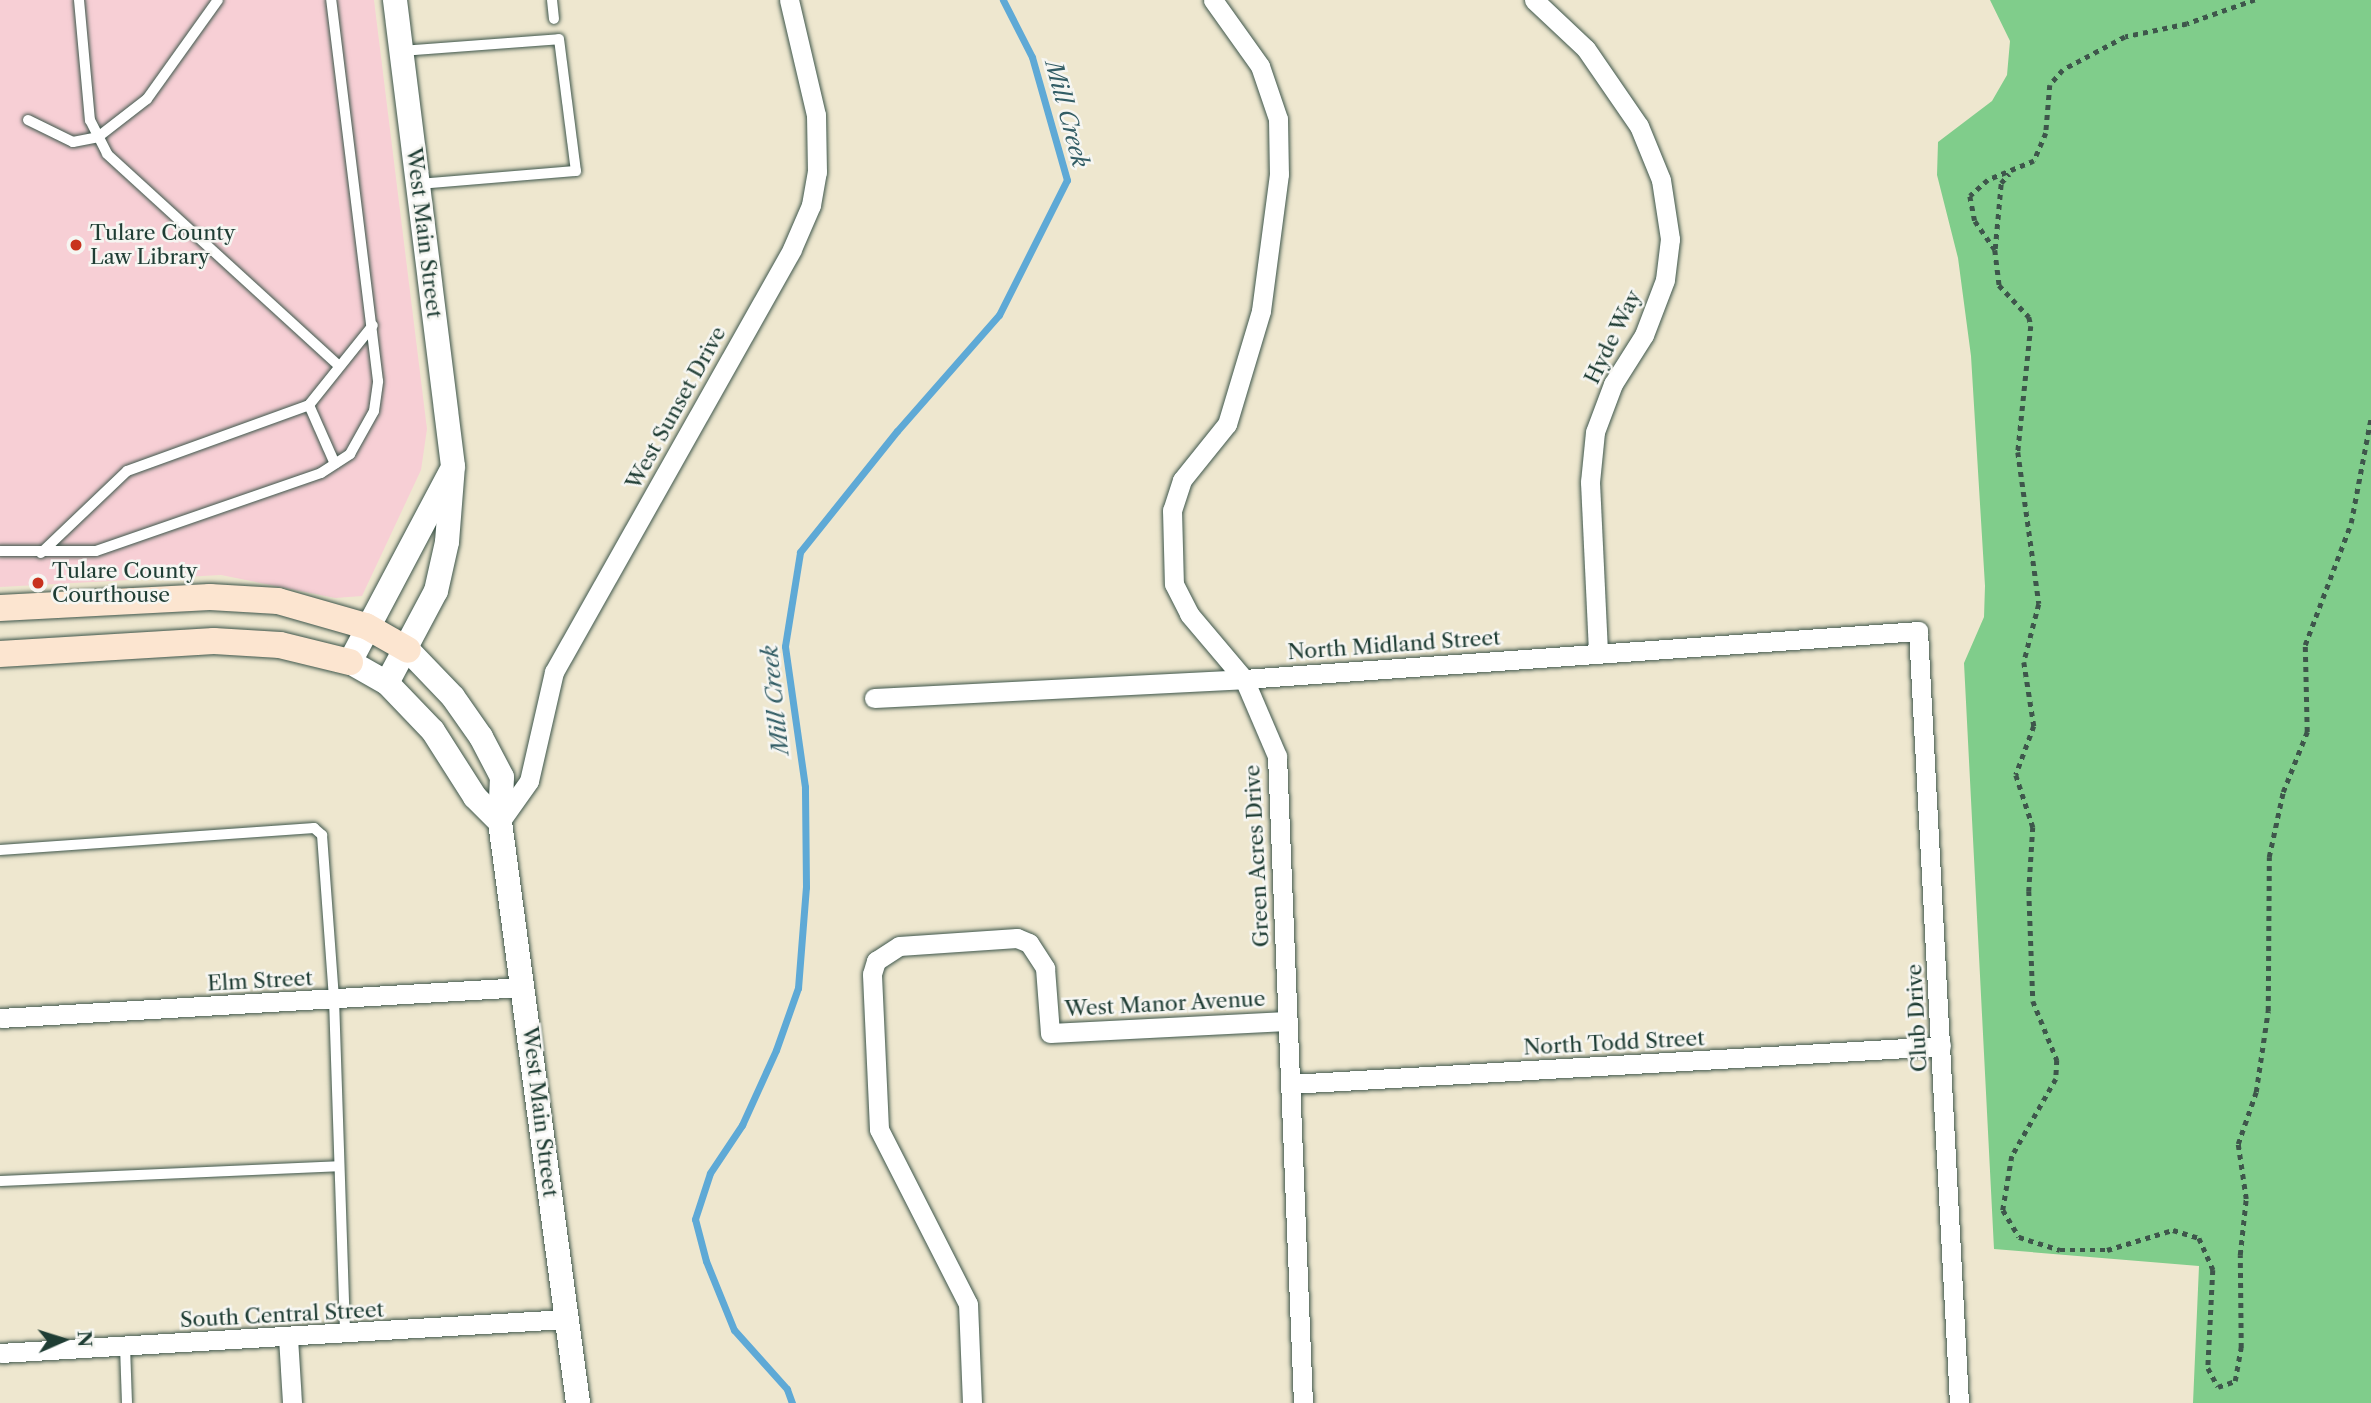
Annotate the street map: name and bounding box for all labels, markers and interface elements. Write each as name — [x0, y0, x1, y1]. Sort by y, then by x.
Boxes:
water label: Mill Creek — [1039, 57, 1095, 171]
street label: West Main Street — [401, 146, 447, 320]
place label: Tulare County Law Library — [90, 220, 235, 270]
marker: Tulare County Law Library — [68, 237, 84, 253]
street label: Hyde Way — [1579, 286, 1647, 388]
street label: West Sunset Drive — [621, 322, 731, 494]
place label: Tulare County Courthouse — [52, 558, 197, 608]
marker: Tulare County Courthouse — [30, 575, 46, 591]
street label: North Midland Street — [1287, 625, 1501, 665]
water label: Mill Creek — [756, 644, 794, 756]
street label: Green Acres Drive — [1240, 764, 1274, 948]
street label: Club Drive — [1902, 963, 1932, 1073]
street label: Elm Street — [207, 966, 313, 996]
street label: West Manor Avenue — [1063, 986, 1267, 1022]
street label: West Main Street — [517, 1025, 563, 1199]
street label: North Todd Street — [1522, 1026, 1706, 1060]
street label: South Central Street — [179, 1297, 385, 1333]
north arrow — [28, 1305, 98, 1375]
text: N — [73, 1330, 96, 1348]

